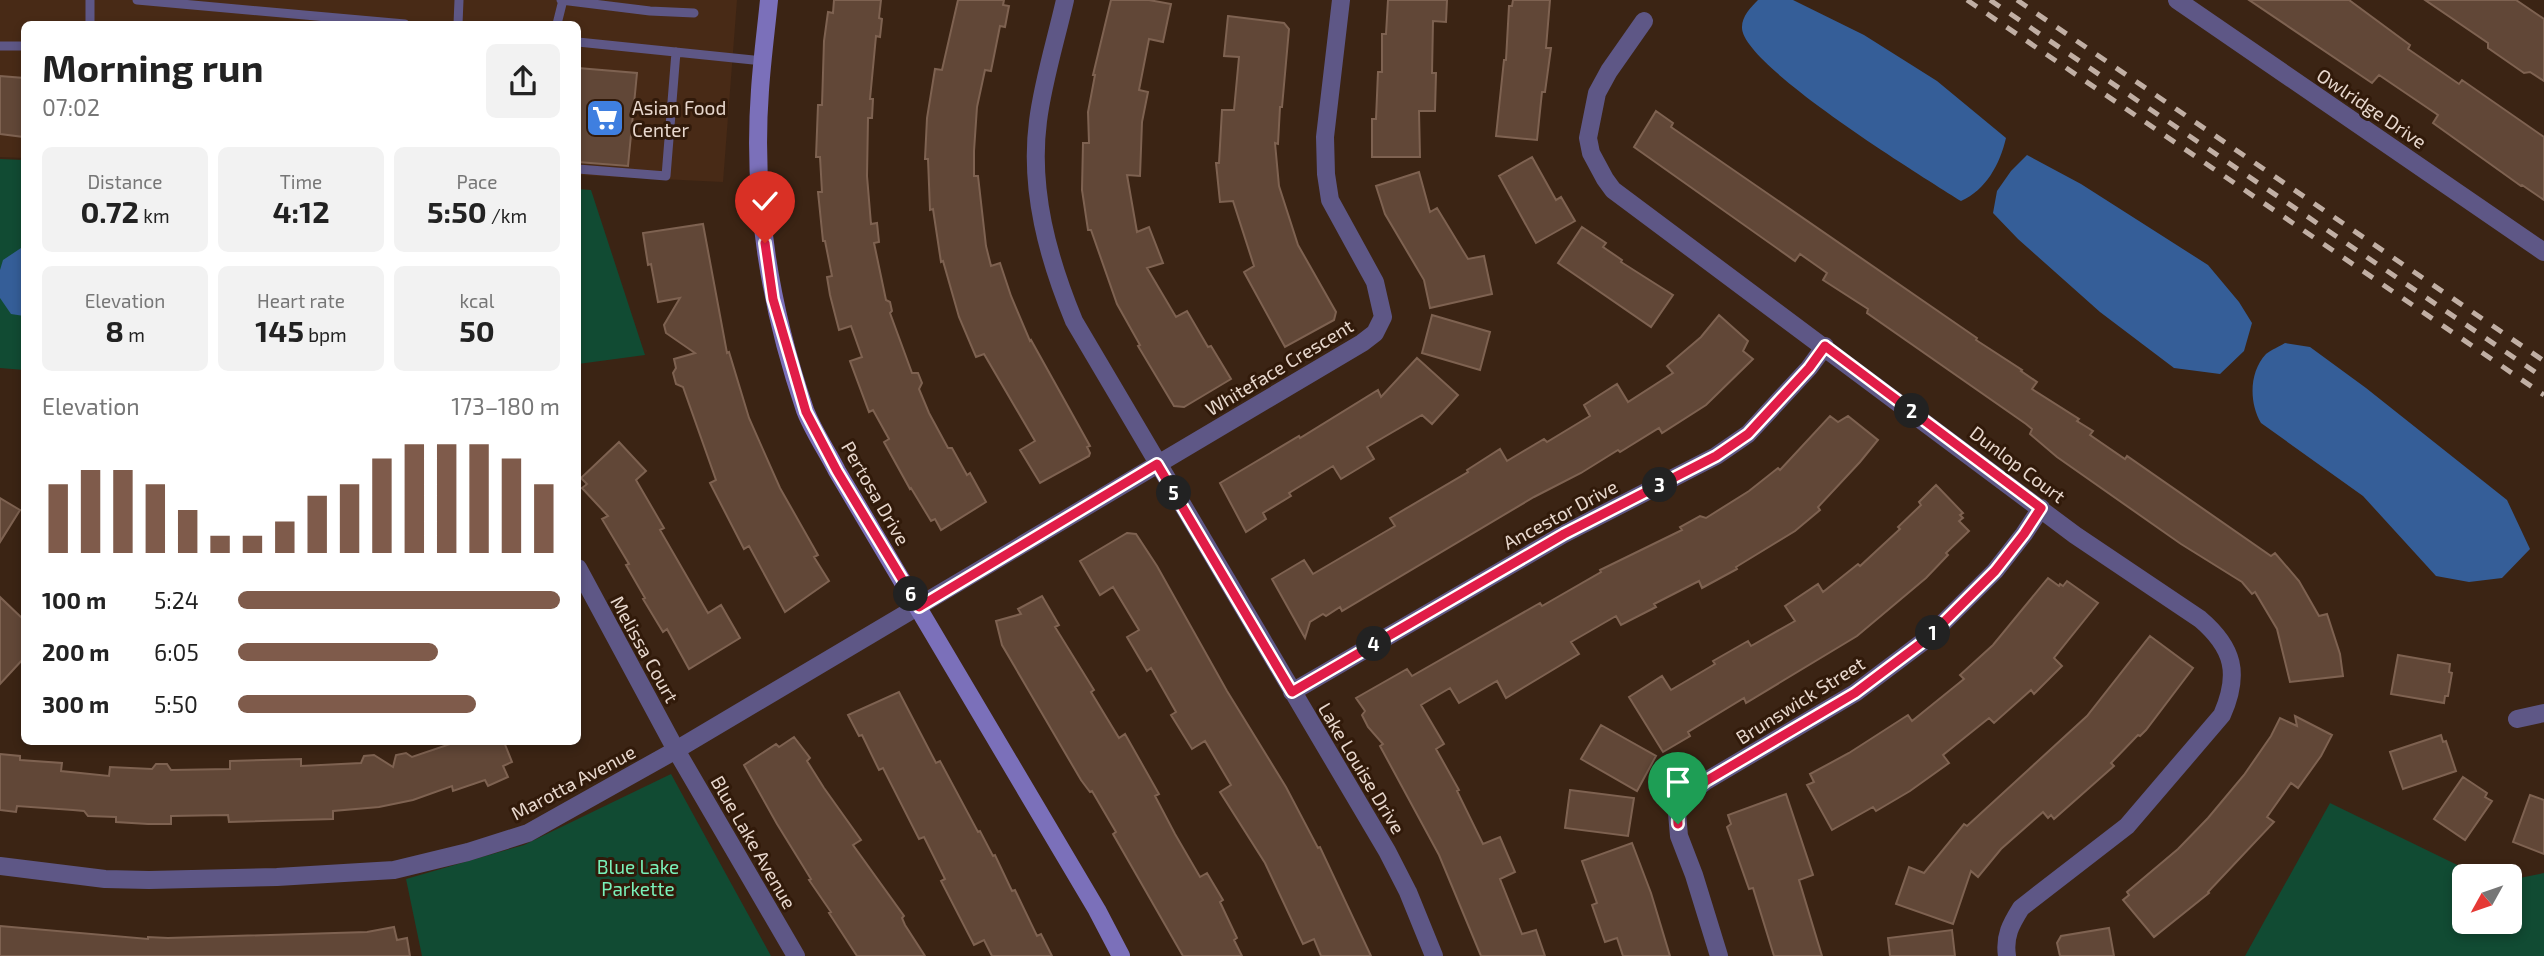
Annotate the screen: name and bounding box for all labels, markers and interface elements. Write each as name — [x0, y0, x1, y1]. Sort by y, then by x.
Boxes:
text: Morning run — [42, 44, 263, 90]
button: share — [486, 44, 560, 118]
street label: Owlridge Drive — [2313, 63, 2431, 153]
text: 07:02 — [42, 93, 100, 121]
place label: Asian Food Center — [632, 96, 726, 141]
supermarket icon: Asian Food Center — [584, 97, 626, 139]
text: Distance — [87, 170, 163, 193]
text: Time — [280, 170, 322, 193]
text: Pace — [457, 170, 497, 193]
pin — [735, 171, 795, 243]
icon: check — [746, 182, 784, 220]
text: 0.72 — [80, 193, 139, 229]
text: 4:12 — [272, 193, 330, 229]
text: 5:50 — [427, 193, 487, 229]
text: km — [139, 204, 170, 227]
text: /km — [487, 204, 527, 227]
text: Elevation — [85, 289, 165, 312]
text: Heart rate — [257, 289, 345, 312]
text: kcal — [460, 289, 494, 312]
text: 8 — [105, 312, 124, 348]
text: 145 — [255, 312, 304, 348]
text: 50 — [459, 312, 495, 348]
street label: Whiteface Crescent — [1201, 314, 1357, 420]
text: m — [124, 323, 145, 346]
text: bpm — [304, 323, 347, 346]
text: Elevation — [42, 392, 140, 420]
text: 173–180 m — [451, 392, 560, 420]
pin: 2 — [1895, 394, 1930, 428]
text: 2 — [1906, 399, 1917, 422]
street label: Dunlop Court — [1966, 421, 2070, 507]
street label: Pertosa Drive — [837, 437, 915, 549]
pin: 3 — [1642, 468, 1678, 503]
text: 3 — [1654, 473, 1665, 496]
street label: Ancestor Drive — [1499, 474, 1621, 554]
pin: 5 — [1156, 476, 1192, 510]
text: 5 — [1168, 481, 1179, 504]
pin: 6 — [894, 576, 928, 612]
text: 6 — [905, 582, 916, 605]
text: 100 m — [42, 586, 106, 614]
text: 5:24 — [154, 586, 199, 614]
street label: Melissa Court — [606, 592, 684, 706]
pin: 1 — [1916, 616, 1951, 650]
text: 1 — [1928, 621, 1937, 644]
pin: 4 — [1356, 626, 1392, 662]
text: 4 — [1367, 632, 1380, 655]
text: 200 m — [42, 638, 110, 666]
text: 6:05 — [154, 638, 199, 666]
street label: Brunswick Street — [1732, 651, 1868, 749]
text: 300 m — [42, 690, 109, 718]
text: 5:50 — [154, 690, 198, 718]
street label: Lake Louise Drive — [1314, 698, 1410, 838]
street label: Marotta Avenue — [507, 740, 639, 824]
pin — [1648, 752, 1708, 824]
icon: arrive — [1659, 763, 1697, 801]
street label: Blue Lake Avenue — [707, 771, 801, 913]
park label: Blue Lake Parkette — [597, 855, 679, 900]
north arrow — [2452, 864, 2522, 934]
map controls — [2452, 864, 2522, 934]

